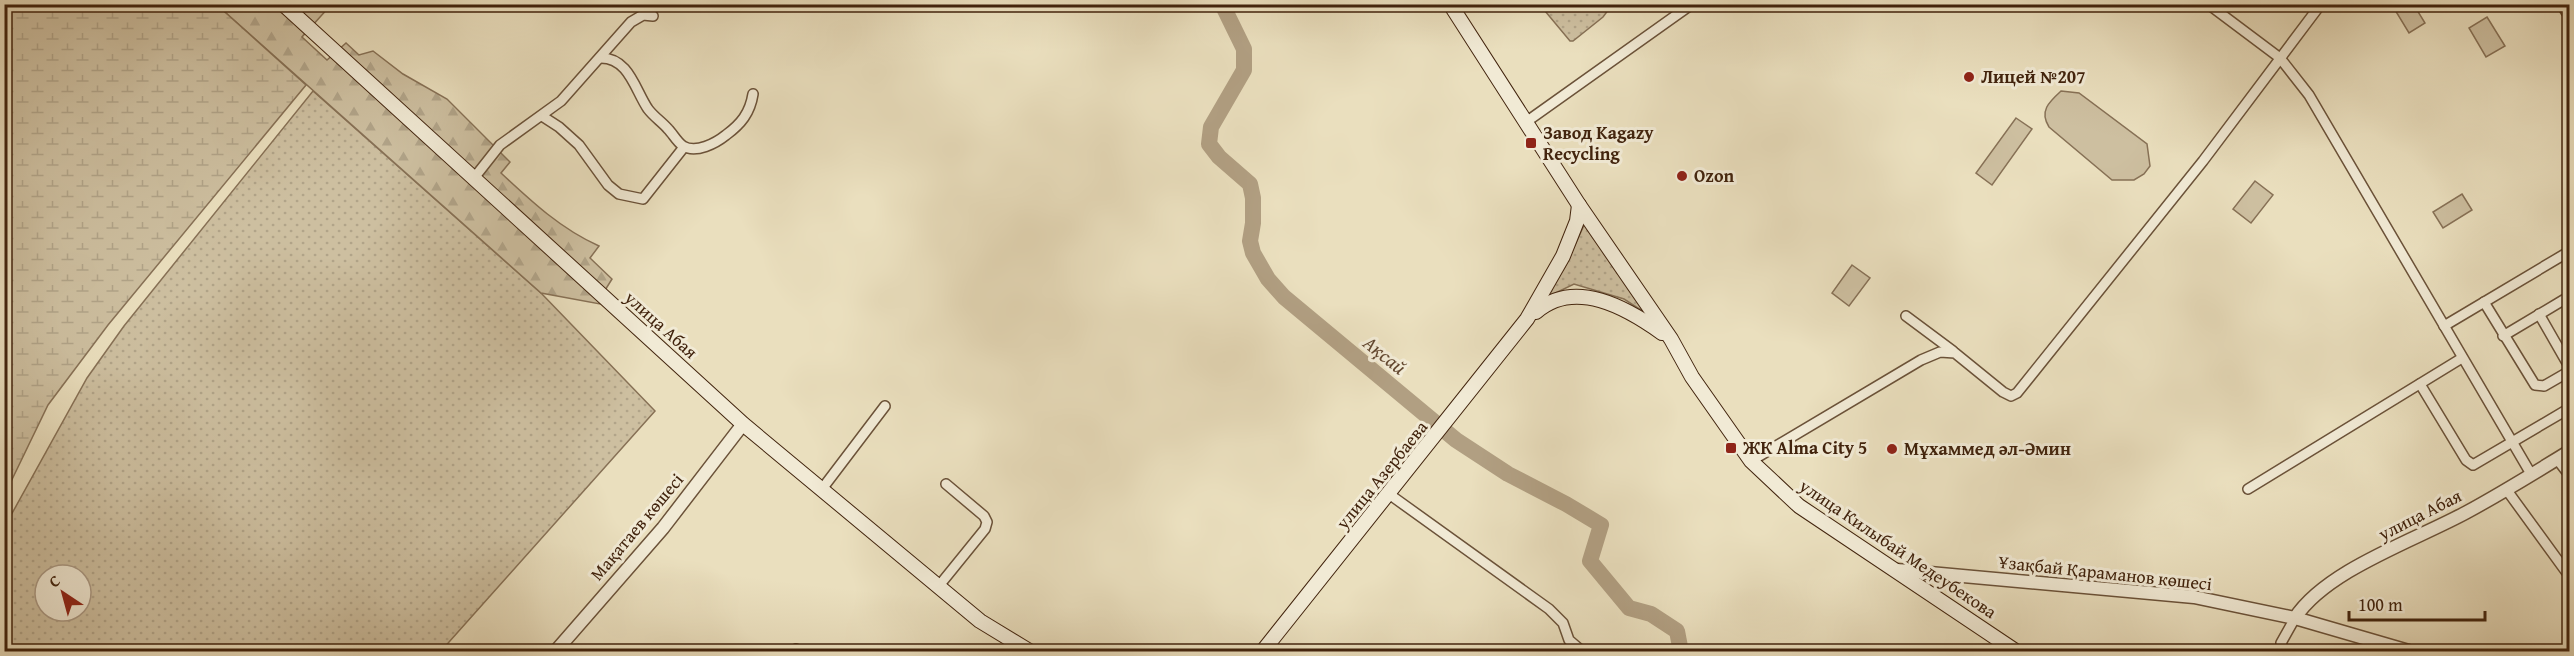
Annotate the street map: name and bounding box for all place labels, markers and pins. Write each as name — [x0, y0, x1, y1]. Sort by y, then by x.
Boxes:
place label: Лицей №207 — [1981, 63, 2086, 90]
marker: Лицей №207 — [1962, 70, 1976, 84]
place label: Завод Kagazy Recycling — [1543, 119, 1654, 167]
marker: Завод Kagazy Recycling — [1524, 136, 1538, 150]
place label: Ozon — [1694, 162, 1734, 189]
marker: Ozon — [1675, 169, 1689, 183]
place label: ЖК Alma City 5 — [1742, 434, 1867, 461]
place label: Мұхаммед әл-Әмин — [1904, 435, 2071, 462]
marker: ЖК Alma City 5 — [1724, 441, 1738, 455]
marker: Мұхаммед әл-Әмин — [1885, 442, 1899, 456]

